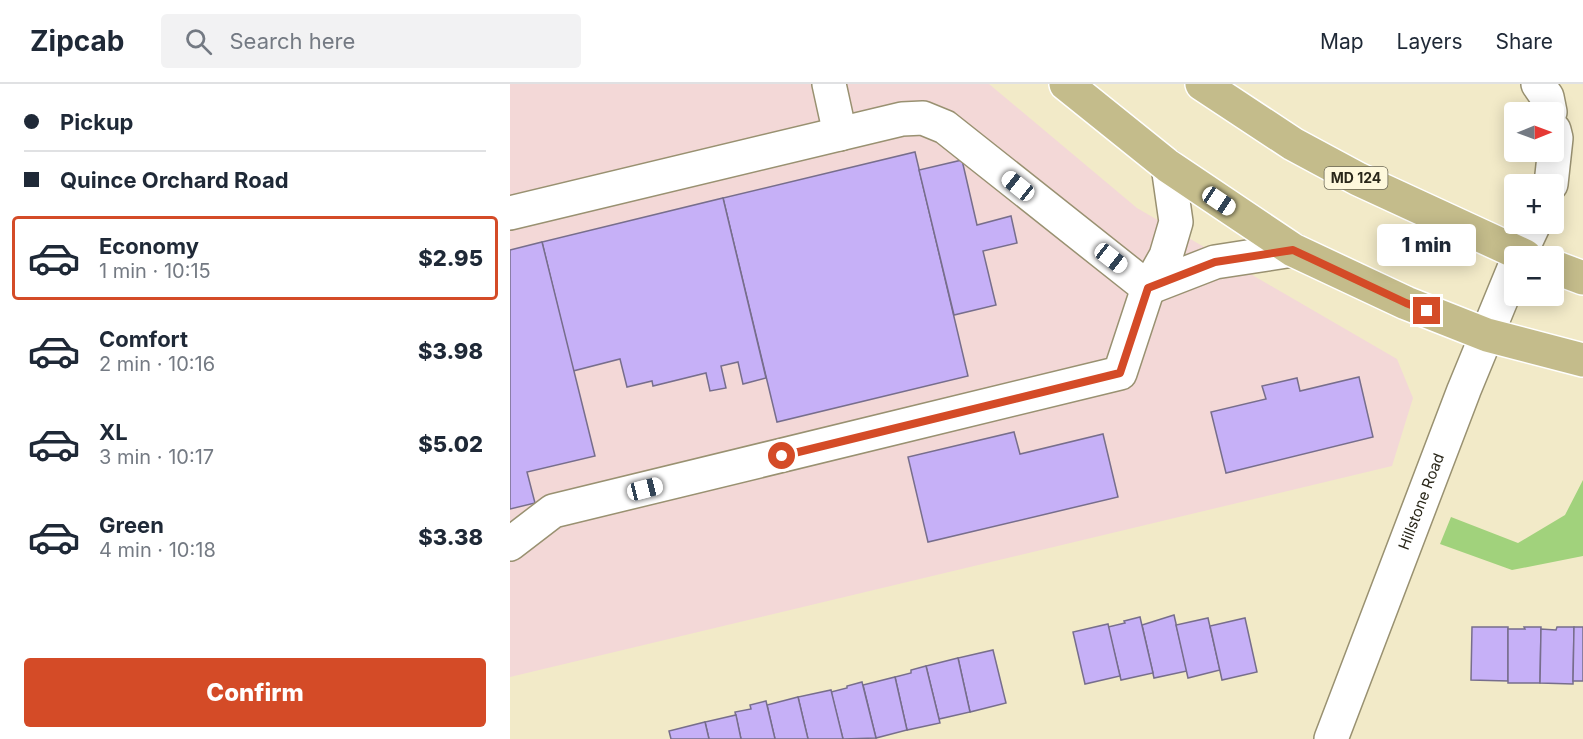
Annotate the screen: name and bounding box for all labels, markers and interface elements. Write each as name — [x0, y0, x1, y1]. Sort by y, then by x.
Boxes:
search box — [161, 14, 581, 68]
text: Zipcab — [30, 24, 125, 58]
icon: search — [182, 25, 215, 58]
text: Search here — [230, 28, 355, 54]
text: Map — [1320, 29, 1364, 54]
text: Layers — [1397, 29, 1463, 54]
text: Share — [1496, 29, 1553, 54]
north arrow — [1504, 102, 1564, 162]
map controls — [1504, 102, 1564, 306]
text: Pickup — [60, 109, 134, 135]
text: Quince Orchard Road — [60, 167, 289, 193]
road number: MD 124 — [1324, 167, 1388, 189]
car — [998, 168, 1038, 204]
button: + — [1504, 174, 1564, 234]
car — [1199, 183, 1239, 219]
callout: 1 min — [1378, 224, 1476, 266]
icon: car — [27, 231, 81, 285]
text: Economy — [99, 233, 199, 259]
text: 1 min — [1401, 233, 1452, 257]
car — [1091, 240, 1131, 276]
text: $2.95 — [418, 245, 483, 271]
button: − — [1504, 246, 1564, 306]
text: 1 min · 10:15 — [99, 259, 211, 283]
route end — [1413, 297, 1440, 324]
icon: car — [27, 324, 81, 378]
text: Comfort — [99, 326, 188, 352]
text: $3.98 — [418, 338, 483, 364]
text: 2 min · 10:16 — [99, 352, 215, 376]
icon: car — [27, 417, 81, 471]
text: XL — [99, 419, 128, 445]
text: $5.02 — [418, 431, 483, 457]
route start — [768, 442, 795, 469]
text: 3 min · 10:17 — [99, 445, 214, 469]
street label: Hillstone Road — [1394, 451, 1448, 552]
car — [625, 476, 665, 502]
icon: car — [27, 510, 81, 564]
text: Green — [99, 512, 164, 538]
text: $3.38 — [418, 524, 483, 550]
text: 4 min · 10:18 — [99, 538, 216, 562]
button: Confirm — [24, 658, 486, 727]

